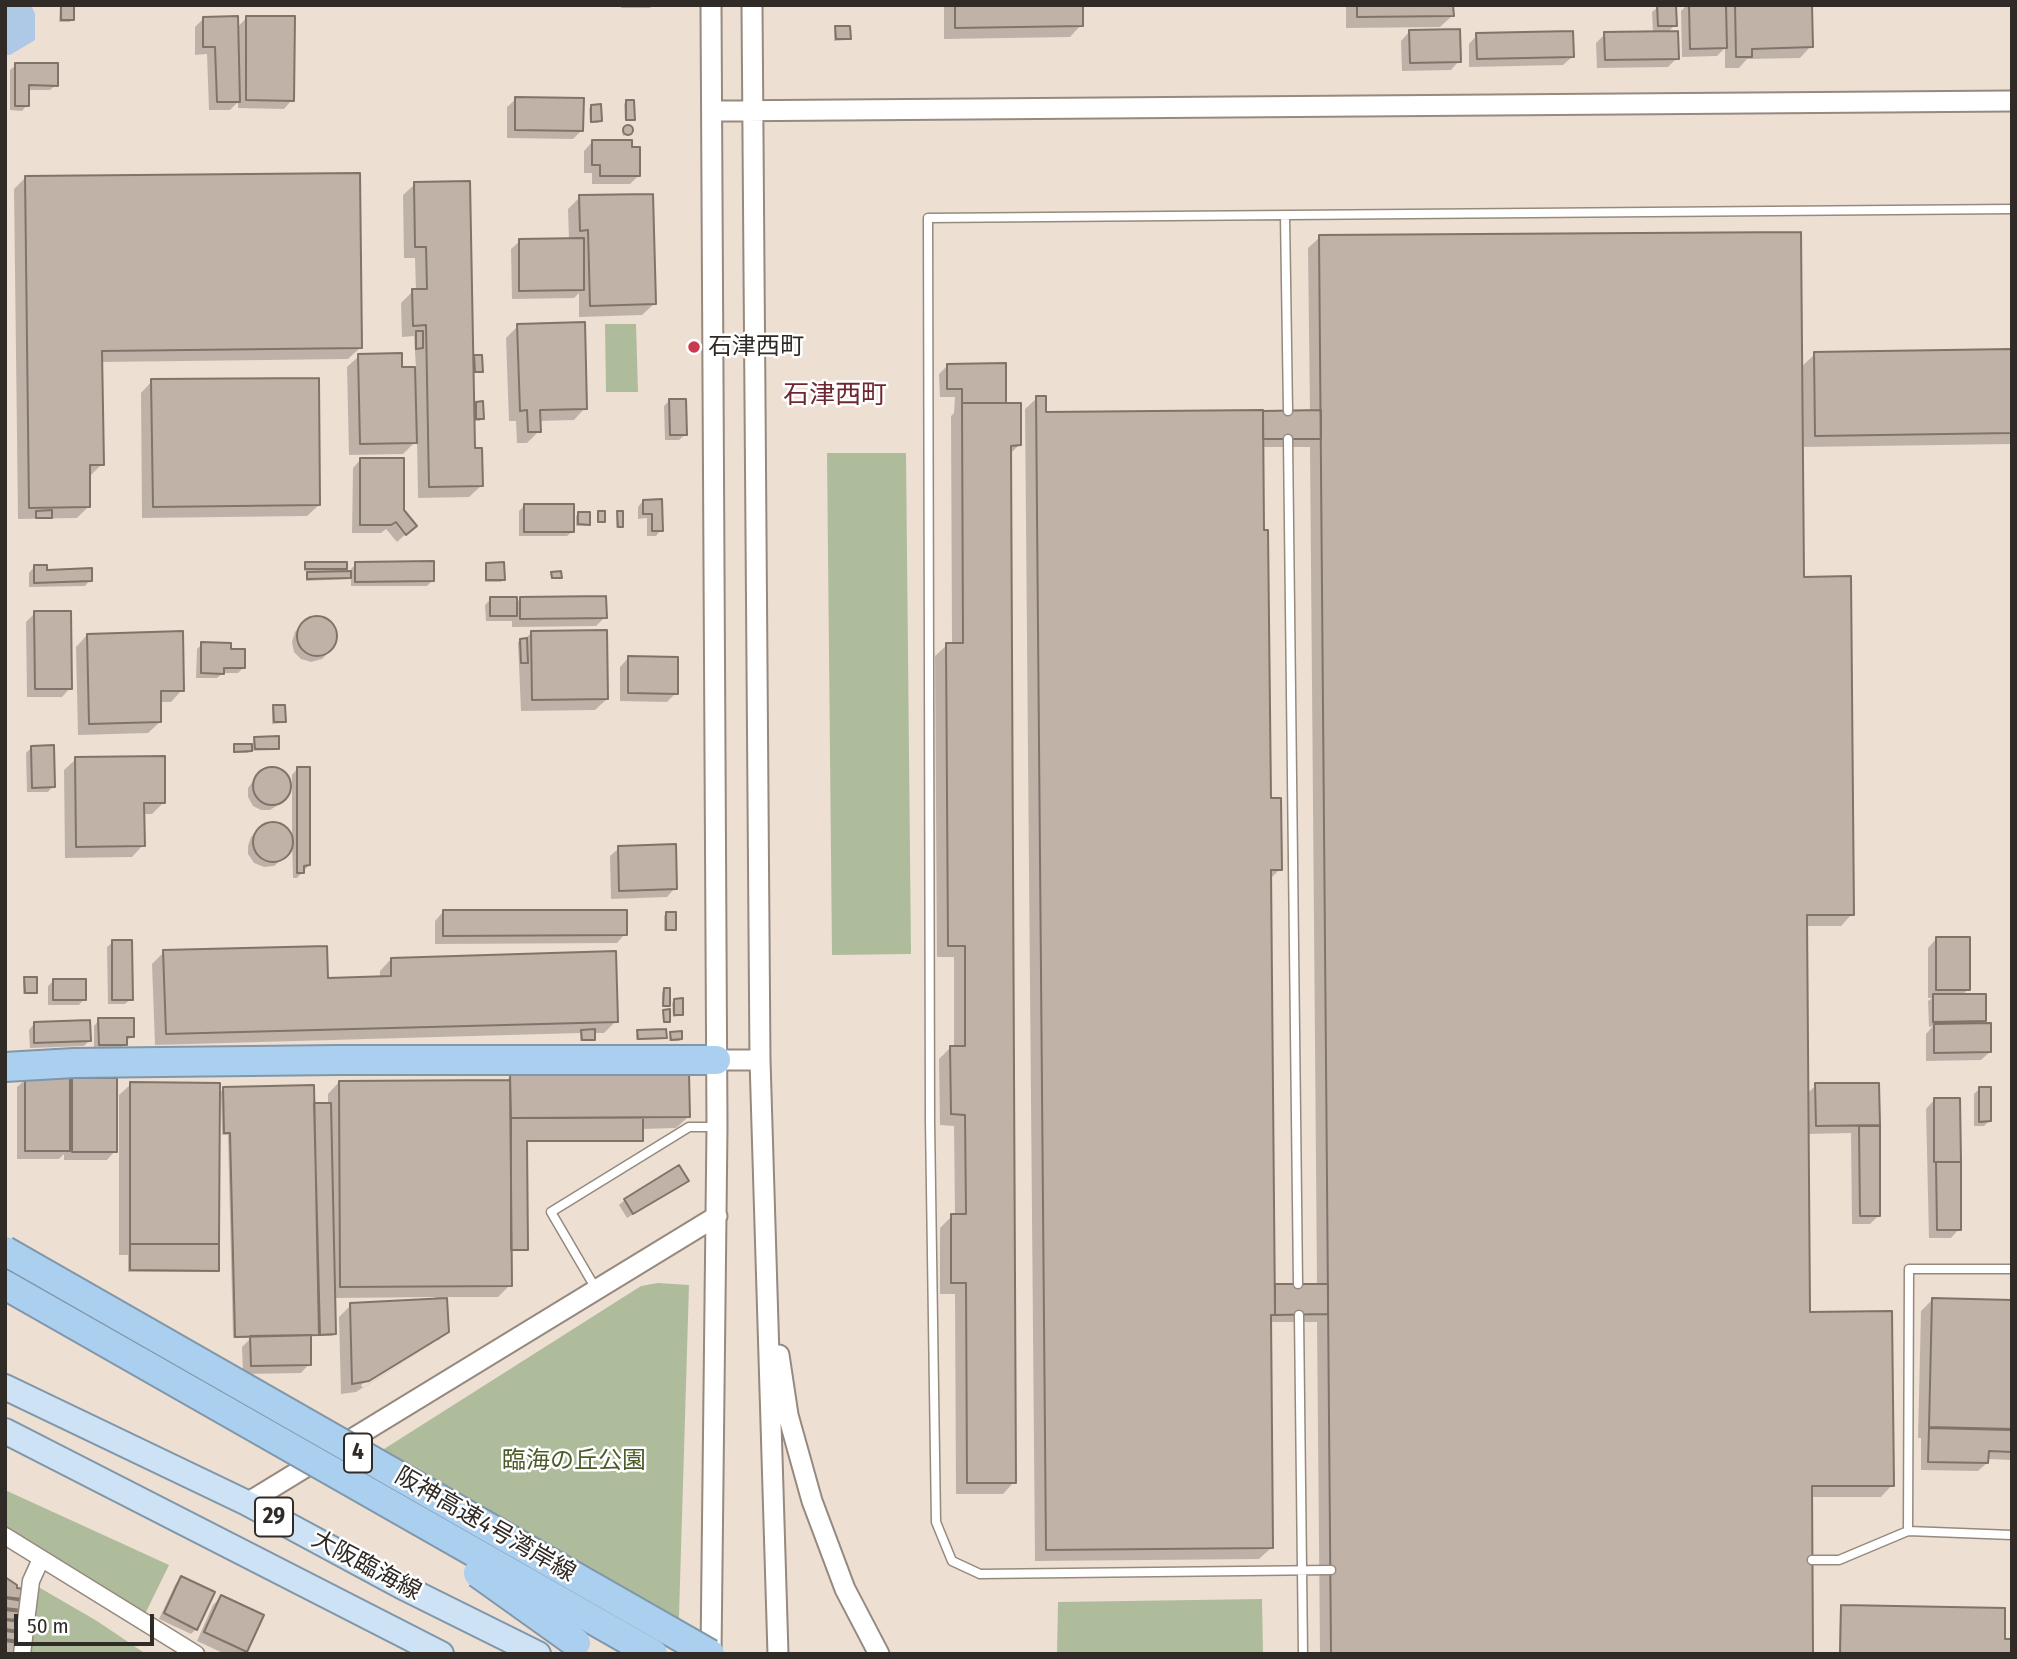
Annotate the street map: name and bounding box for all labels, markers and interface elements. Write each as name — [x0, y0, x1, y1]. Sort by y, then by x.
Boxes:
place label: 石津西町 — [708, 333, 804, 361]
marker: 石津西町 — [686, 339, 702, 355]
district label: 石津西町 — [783, 380, 887, 412]
road number: 4 — [344, 1434, 372, 1472]
park label: 臨海の丘公園 — [502, 1447, 646, 1475]
street label: 阪神高速4号湾岸線 — [390, 1462, 580, 1588]
road number: 29 — [255, 1498, 293, 1536]
street label: 大阪臨海線 — [306, 1525, 426, 1607]
scale bar — [18, 1600, 158, 1644]
text: 50 m — [27, 1613, 69, 1639]

